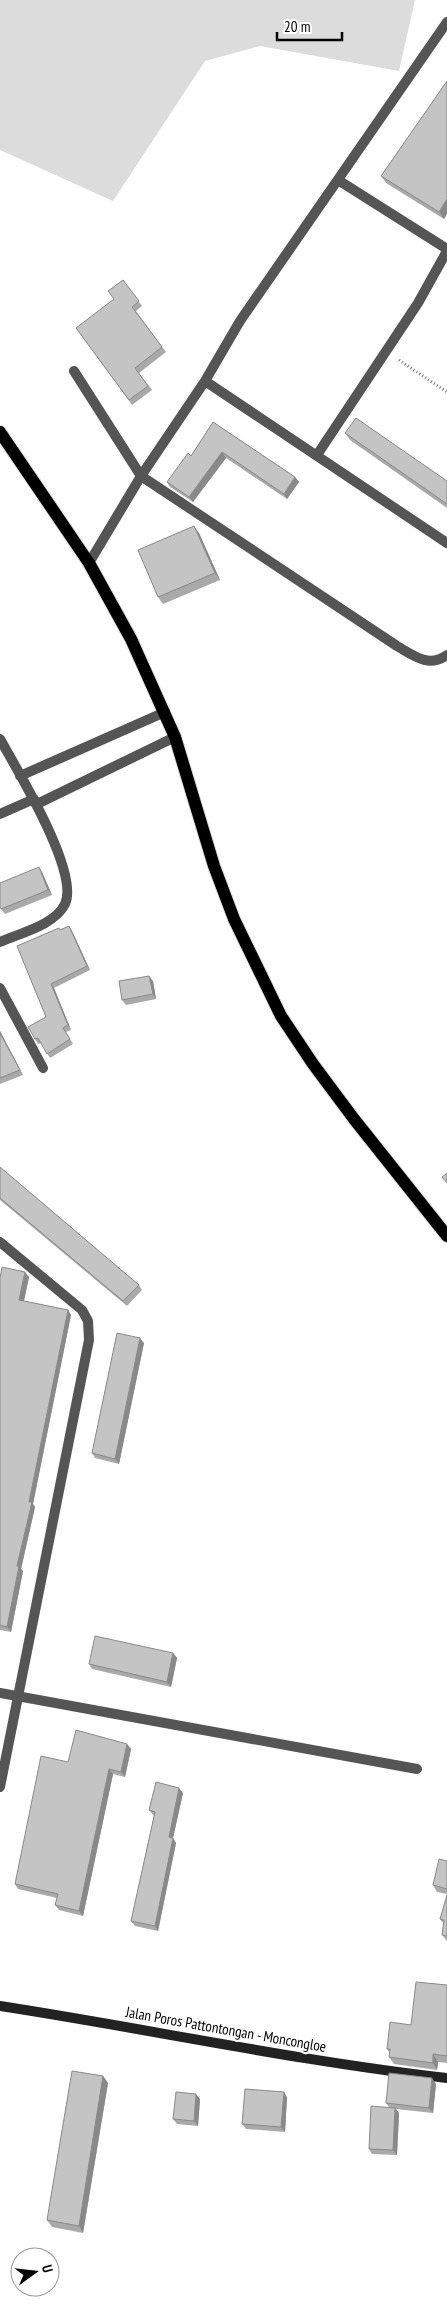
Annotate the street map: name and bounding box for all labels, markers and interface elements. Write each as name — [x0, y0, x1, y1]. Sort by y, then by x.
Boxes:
scale bar — [277, 10, 342, 42]
text: 20 m — [284, 17, 310, 36]
street label: Jalan Poros Pattontongan - Moncongloe — [123, 2002, 328, 2056]
north arrow — [10, 2247, 60, 2297]
text: U — [38, 2263, 57, 2274]

